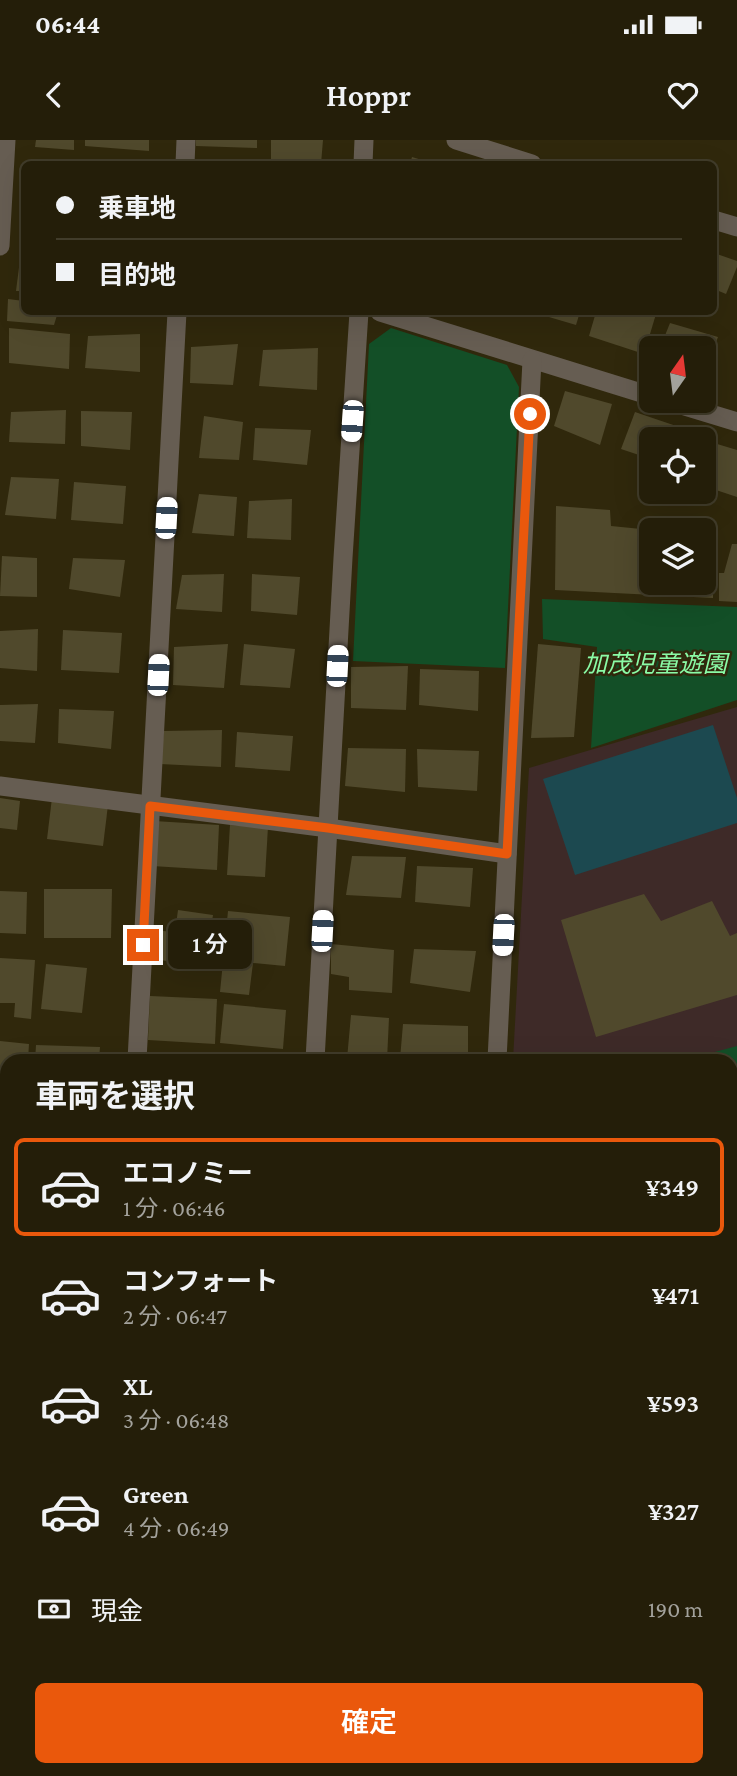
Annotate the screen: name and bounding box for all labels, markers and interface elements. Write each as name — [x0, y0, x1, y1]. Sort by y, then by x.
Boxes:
text: 06:44 — [35, 10, 100, 39]
icon: back — [35, 76, 73, 114]
icon: heart — [664, 76, 702, 114]
text: Hoppr — [326, 77, 411, 113]
text: 乗車地 — [98, 194, 176, 223]
text: 目的地 — [98, 261, 176, 290]
north arrow — [639, 336, 716, 413]
map controls — [639, 336, 716, 595]
route start — [514, 398, 546, 430]
car — [341, 399, 364, 443]
button: locate — [639, 427, 716, 504]
car — [155, 496, 178, 540]
button: layers — [639, 518, 716, 595]
car — [326, 644, 349, 688]
park label: 加茂児童遊園 — [583, 650, 730, 677]
car — [147, 653, 170, 697]
car — [311, 909, 334, 953]
car — [492, 913, 515, 957]
callout: 1 分 — [168, 920, 252, 970]
route end — [127, 929, 159, 961]
text: 1 分 — [192, 931, 228, 957]
text: 車両を選択 — [35, 1078, 195, 1114]
icon: car — [39, 1156, 102, 1219]
text: エコノミー — [123, 1159, 253, 1188]
text: ¥349 — [645, 1173, 699, 1202]
text: 1 分 · 06:46 — [123, 1195, 225, 1221]
icon: car — [39, 1264, 102, 1327]
text: コンフォート — [123, 1267, 278, 1296]
text: ¥471 — [652, 1281, 699, 1310]
text: 2 分 · 06:47 — [123, 1303, 227, 1329]
icon: car — [39, 1372, 102, 1435]
text: XL — [123, 1372, 152, 1401]
text: ¥593 — [647, 1389, 699, 1418]
text: 3 分 · 06:48 — [123, 1407, 229, 1433]
icon: car — [39, 1480, 102, 1543]
text: Green — [123, 1480, 189, 1509]
text: ¥327 — [648, 1497, 699, 1526]
text: 4 分 · 06:49 — [123, 1515, 229, 1541]
icon: cash — [35, 1590, 73, 1628]
text: 190 m — [648, 1596, 703, 1622]
text: 現金 — [91, 1597, 143, 1626]
button: 確定 — [35, 1683, 703, 1763]

